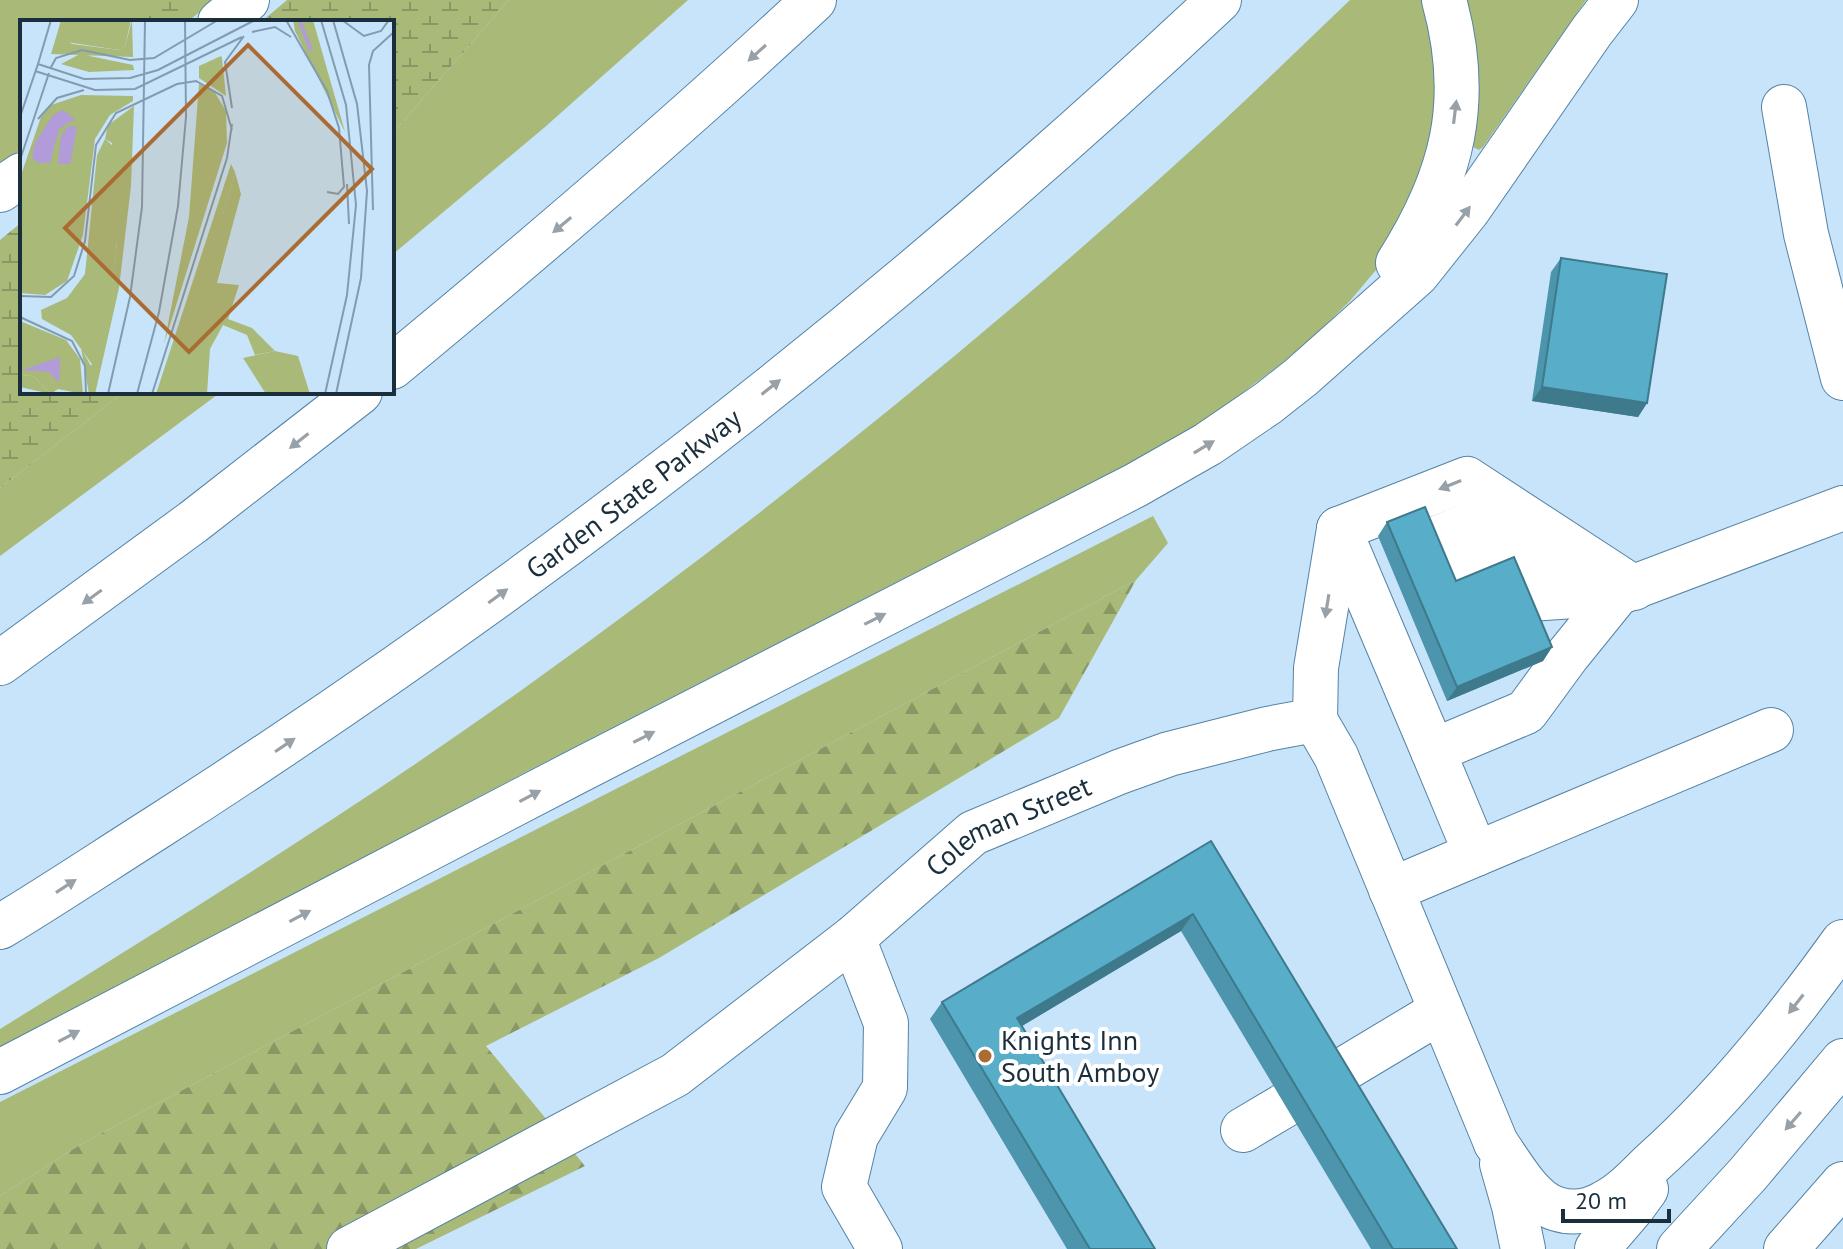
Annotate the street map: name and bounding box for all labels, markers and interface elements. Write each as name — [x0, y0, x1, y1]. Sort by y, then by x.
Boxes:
inset map — [20, 20, 394, 394]
one-way arrow — [748, 43, 767, 61]
one-way arrow — [1449, 99, 1462, 124]
one-way arrow — [1455, 205, 1471, 226]
one-way arrow — [553, 216, 573, 233]
one-way arrow — [761, 380, 781, 396]
street label: Garden State Parkway — [518, 399, 748, 587]
one-way arrow — [289, 432, 309, 448]
one-way arrow — [1193, 440, 1215, 454]
one-way arrow — [1438, 479, 1462, 492]
one-way arrow — [487, 588, 509, 604]
one-way arrow — [81, 589, 102, 604]
one-way arrow — [1320, 594, 1332, 619]
one-way arrow — [863, 612, 886, 625]
one-way arrow — [632, 730, 655, 744]
one-way arrow — [274, 738, 295, 753]
street label: Coleman Street — [917, 767, 1097, 884]
one-way arrow — [519, 789, 542, 802]
one-way arrow — [56, 879, 77, 894]
one-way arrow — [288, 909, 311, 922]
one-way arrow — [1788, 994, 1804, 1014]
place label: Knights Inn South Amboy — [1001, 1021, 1159, 1090]
one-way arrow — [58, 1030, 81, 1043]
marker: Knights Inn South Amboy — [976, 1047, 994, 1065]
one-way arrow — [1785, 1111, 1802, 1131]
scale bar — [1563, 1173, 1669, 1223]
text: 20 m — [1575, 1185, 1627, 1216]

